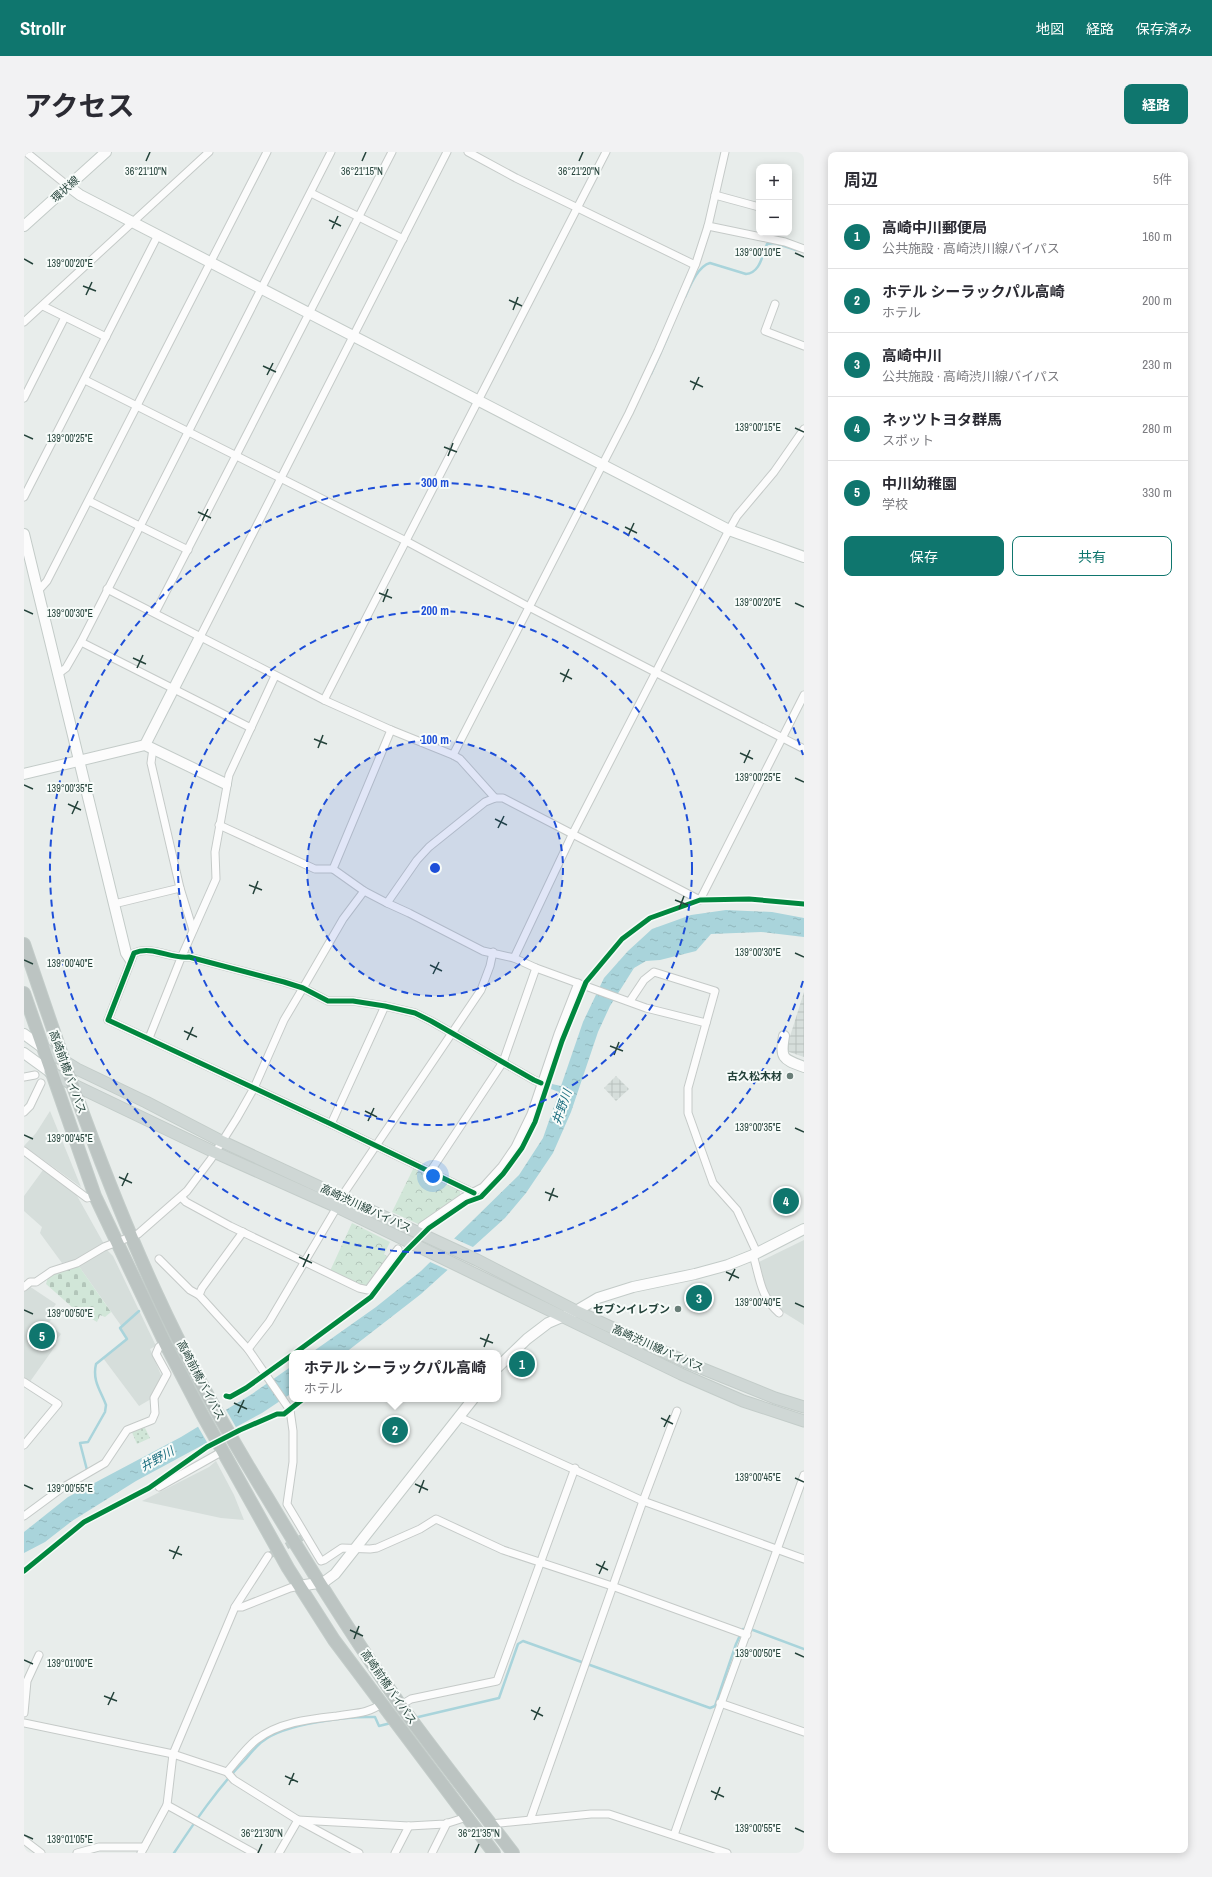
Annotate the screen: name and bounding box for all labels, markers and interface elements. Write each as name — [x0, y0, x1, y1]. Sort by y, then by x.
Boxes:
text: Strollr — [20, 15, 66, 41]
text: 地図 — [1036, 20, 1064, 38]
text: 経路 — [1086, 20, 1114, 38]
text: 保存済み — [1136, 20, 1192, 38]
button: 経路 — [1124, 84, 1188, 124]
text: アクセス — [24, 87, 135, 125]
map controls — [756, 164, 792, 236]
button: + — [756, 164, 792, 200]
text: 36°21'10"N — [125, 165, 167, 178]
text: 36°21'15"N — [341, 165, 383, 178]
text: 36°21'20"N — [558, 165, 600, 178]
text: 周辺 — [844, 168, 878, 191]
text: 5件 — [1153, 171, 1172, 188]
street label: 環状線 — [48, 173, 82, 205]
button: − — [756, 200, 792, 236]
text: 高崎中川郵便局 — [882, 217, 987, 238]
text: 1 — [854, 228, 860, 245]
text: 160 m — [1142, 228, 1172, 245]
text: 公共施設 · 高崎渋川線バイパス — [882, 240, 1060, 257]
text: 139°00'10"E — [735, 246, 781, 259]
text: 139°00'20"E — [47, 257, 93, 270]
text: ホテル シーラックパル高崎 — [882, 281, 1065, 302]
text: 2 — [854, 292, 860, 309]
text: 200 m — [1142, 292, 1172, 309]
text: ホテル — [882, 304, 921, 321]
text: 高崎中川 — [882, 345, 942, 366]
text: 3 — [854, 356, 860, 373]
text: 230 m — [1142, 356, 1172, 373]
text: 公共施設 · 高崎渋川線バイパス — [882, 368, 1060, 385]
text: ネッツトヨタ群馬 — [882, 409, 1002, 430]
text: 4 — [854, 420, 860, 437]
text: 280 m — [1142, 420, 1172, 437]
text: 139°00'15"E — [735, 421, 781, 434]
text: 139°00'25"E — [47, 432, 93, 445]
text: スポット — [882, 432, 934, 449]
text: 中川幼稚園 — [882, 473, 957, 494]
text: 300 m — [421, 475, 449, 491]
text: 5 — [854, 484, 860, 501]
text: 330 m — [1142, 484, 1172, 501]
text: 学校 — [882, 496, 908, 513]
button: 保存 — [844, 536, 1004, 576]
button: 共有 — [1012, 536, 1172, 576]
text: 139°00'20"E — [735, 596, 781, 609]
text: 200 m — [421, 603, 449, 619]
text: 139°00'30"E — [47, 607, 93, 620]
text: 100 m — [421, 732, 449, 748]
text: 139°00'25"E — [735, 771, 781, 784]
text: 139°00'35"E — [47, 782, 93, 795]
centre of rings — [428, 861, 442, 875]
text: 139°00'30"E — [735, 946, 781, 959]
text: 139°00'40"E — [47, 957, 93, 970]
street label: 高崎前橋バイパス — [46, 1028, 90, 1116]
place label: 古久松木材 — [727, 1069, 782, 1083]
marker: 古久松木材 — [785, 1071, 795, 1081]
water label: 井野川 — [549, 1085, 576, 1127]
text: 139°00'35"E — [735, 1121, 781, 1134]
text: 139°00'45"E — [47, 1132, 93, 1145]
your location — [423, 1166, 443, 1186]
street label: 高崎渋川線バイパス — [318, 1181, 414, 1235]
pin: 4 — [773, 1186, 799, 1216]
pin: 3 — [686, 1283, 712, 1313]
text: 139°00'40"E — [735, 1296, 781, 1309]
place label: セブンイレブン — [593, 1302, 670, 1316]
marker: セブンイレブン — [673, 1304, 683, 1314]
text: 139°00'50"E — [47, 1307, 93, 1320]
pin: 5 — [29, 1321, 55, 1351]
street label: 高崎渋川線バイパス — [610, 1322, 706, 1374]
street label: 高崎前橋バイパス — [174, 1338, 228, 1422]
pin: 1 — [509, 1349, 535, 1379]
popup — [289, 1350, 501, 1402]
text: ホテル シーラックパル高崎 — [304, 1357, 486, 1378]
text: ホテル — [304, 1380, 343, 1397]
pin: 2 — [382, 1415, 408, 1445]
water label: 井野川 — [137, 1442, 178, 1475]
text: 139°00'45"E — [735, 1471, 781, 1484]
text: 139°00'55"E — [47, 1482, 93, 1495]
street label: 高崎前橋バイパス — [358, 1647, 420, 1727]
text: 139°00'50"E — [735, 1647, 781, 1660]
text: 139°01'00"E — [47, 1657, 93, 1670]
text: 139°00'55"E — [735, 1822, 781, 1835]
text: 36°21'30"N — [241, 1827, 283, 1840]
text: 36°21'35"N — [458, 1827, 500, 1840]
text: 139°01'05"E — [47, 1833, 93, 1846]

